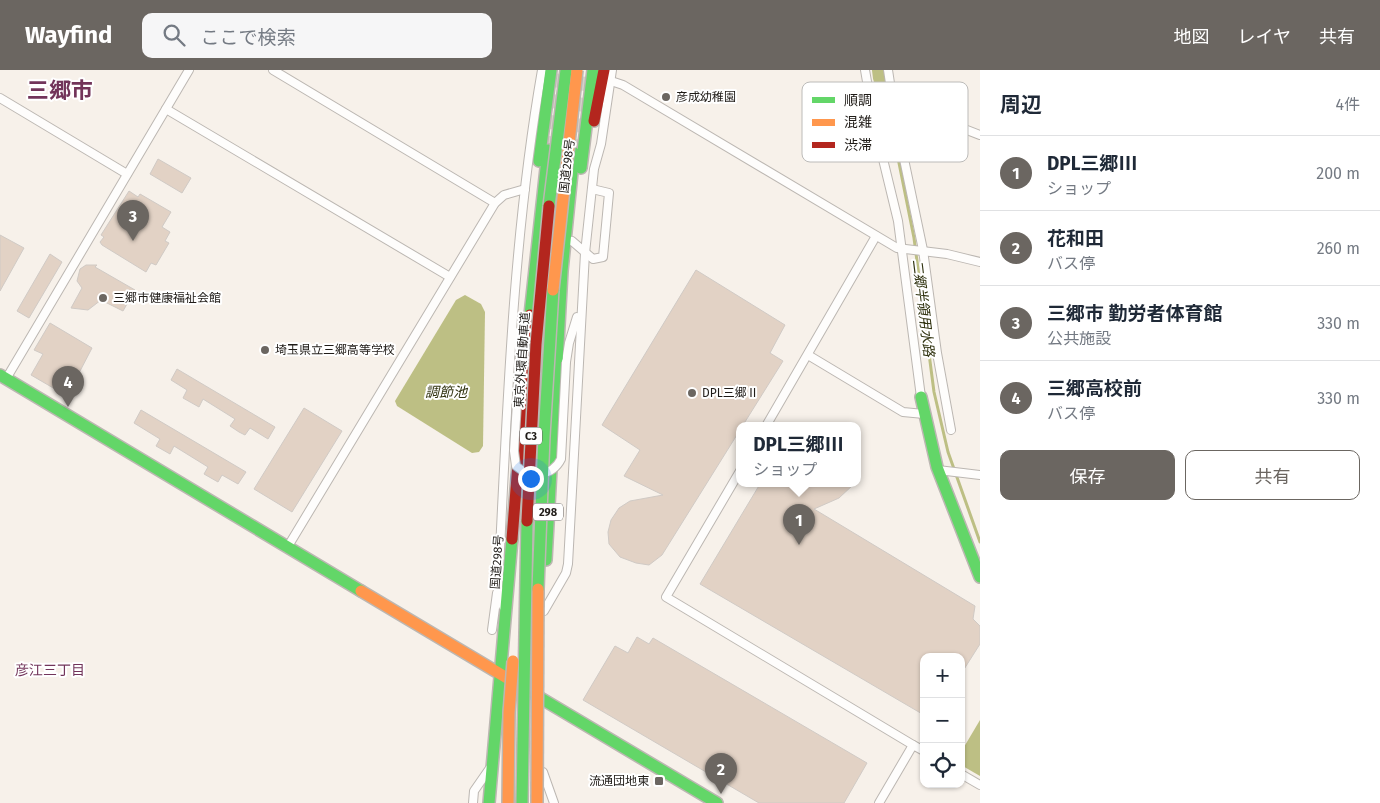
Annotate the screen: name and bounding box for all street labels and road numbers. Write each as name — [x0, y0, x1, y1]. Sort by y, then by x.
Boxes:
street label: 国道298号 — [557, 138, 577, 194]
street label: 東京外環自動車道 — [512, 312, 532, 408]
road number: C3 — [520, 428, 542, 444]
road number: 298 — [533, 504, 563, 521]
street label: 国道298号 — [488, 534, 506, 590]

